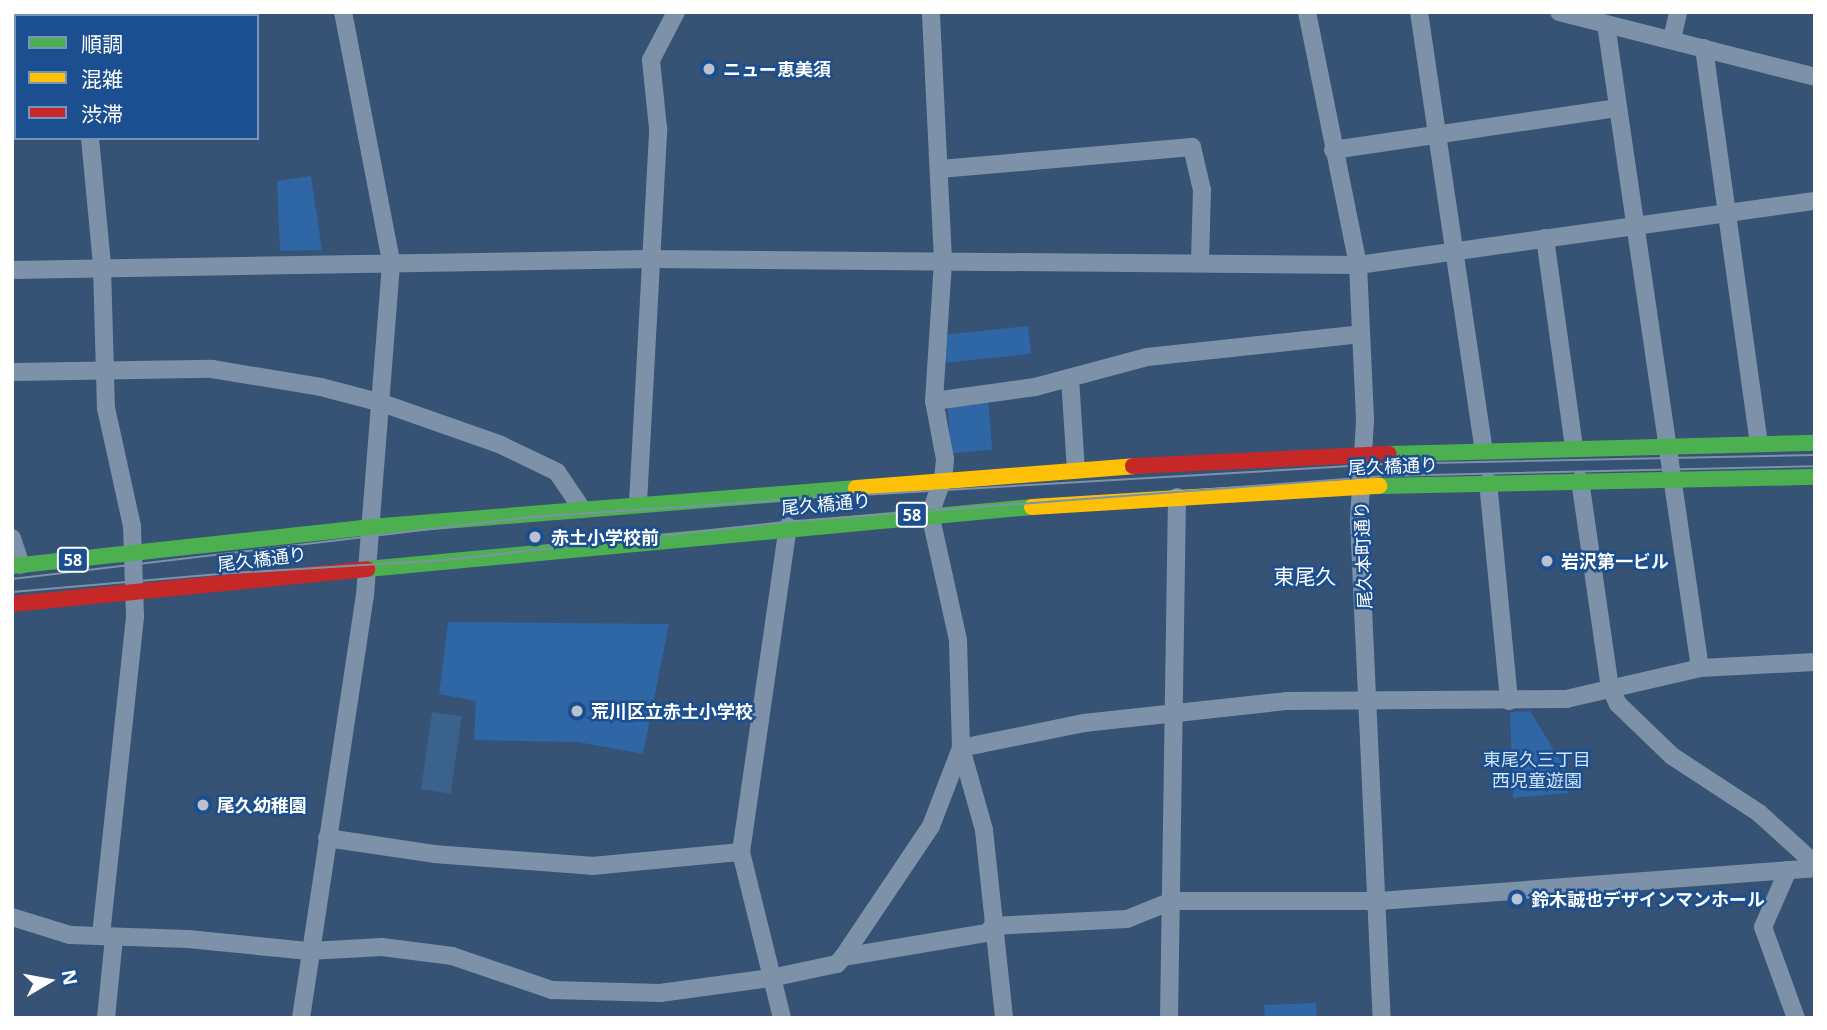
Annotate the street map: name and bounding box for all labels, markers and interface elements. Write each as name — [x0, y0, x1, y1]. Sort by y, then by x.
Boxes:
legend — [14, 14, 259, 140]
text: 順調 — [81, 30, 123, 58]
place label: ニュー恵美須 — [723, 58, 831, 80]
marker: ニュー恵美須 — [701, 61, 717, 77]
text: 混雑 — [81, 65, 123, 93]
text: 渋滞 — [81, 100, 123, 128]
street label: 尾久橋通り — [1348, 454, 1438, 478]
street label: 尾久橋通り — [780, 489, 872, 519]
street label: 尾久本町通り — [1350, 501, 1376, 609]
road number: 58 — [894, 502, 930, 528]
place label: 赤土小学校前 — [551, 526, 659, 548]
marker: 赤土小学校前 — [525, 527, 545, 547]
street label: 尾久橋通り — [216, 543, 308, 575]
road number: 58 — [56, 548, 90, 572]
place label: 岩沢第一ビル — [1561, 550, 1669, 572]
marker: 岩沢第一ビル — [1539, 553, 1555, 569]
district label: 東尾久 — [1274, 563, 1336, 589]
place label: 荒川区立赤土小学校 — [591, 700, 753, 722]
marker: 荒川区立赤土小学校 — [569, 703, 585, 719]
park label: 東尾久三丁目 西児童遊園 — [1483, 749, 1591, 792]
place label: 尾久幼稚園 — [217, 794, 307, 816]
marker: 尾久幼稚園 — [195, 797, 211, 813]
place label: 鈴木誠也デザインマンホール — [1531, 888, 1765, 910]
marker: 鈴木誠也デザインマンホール — [1509, 891, 1525, 907]
north arrow — [14, 946, 84, 1016]
text: N — [56, 967, 84, 987]

